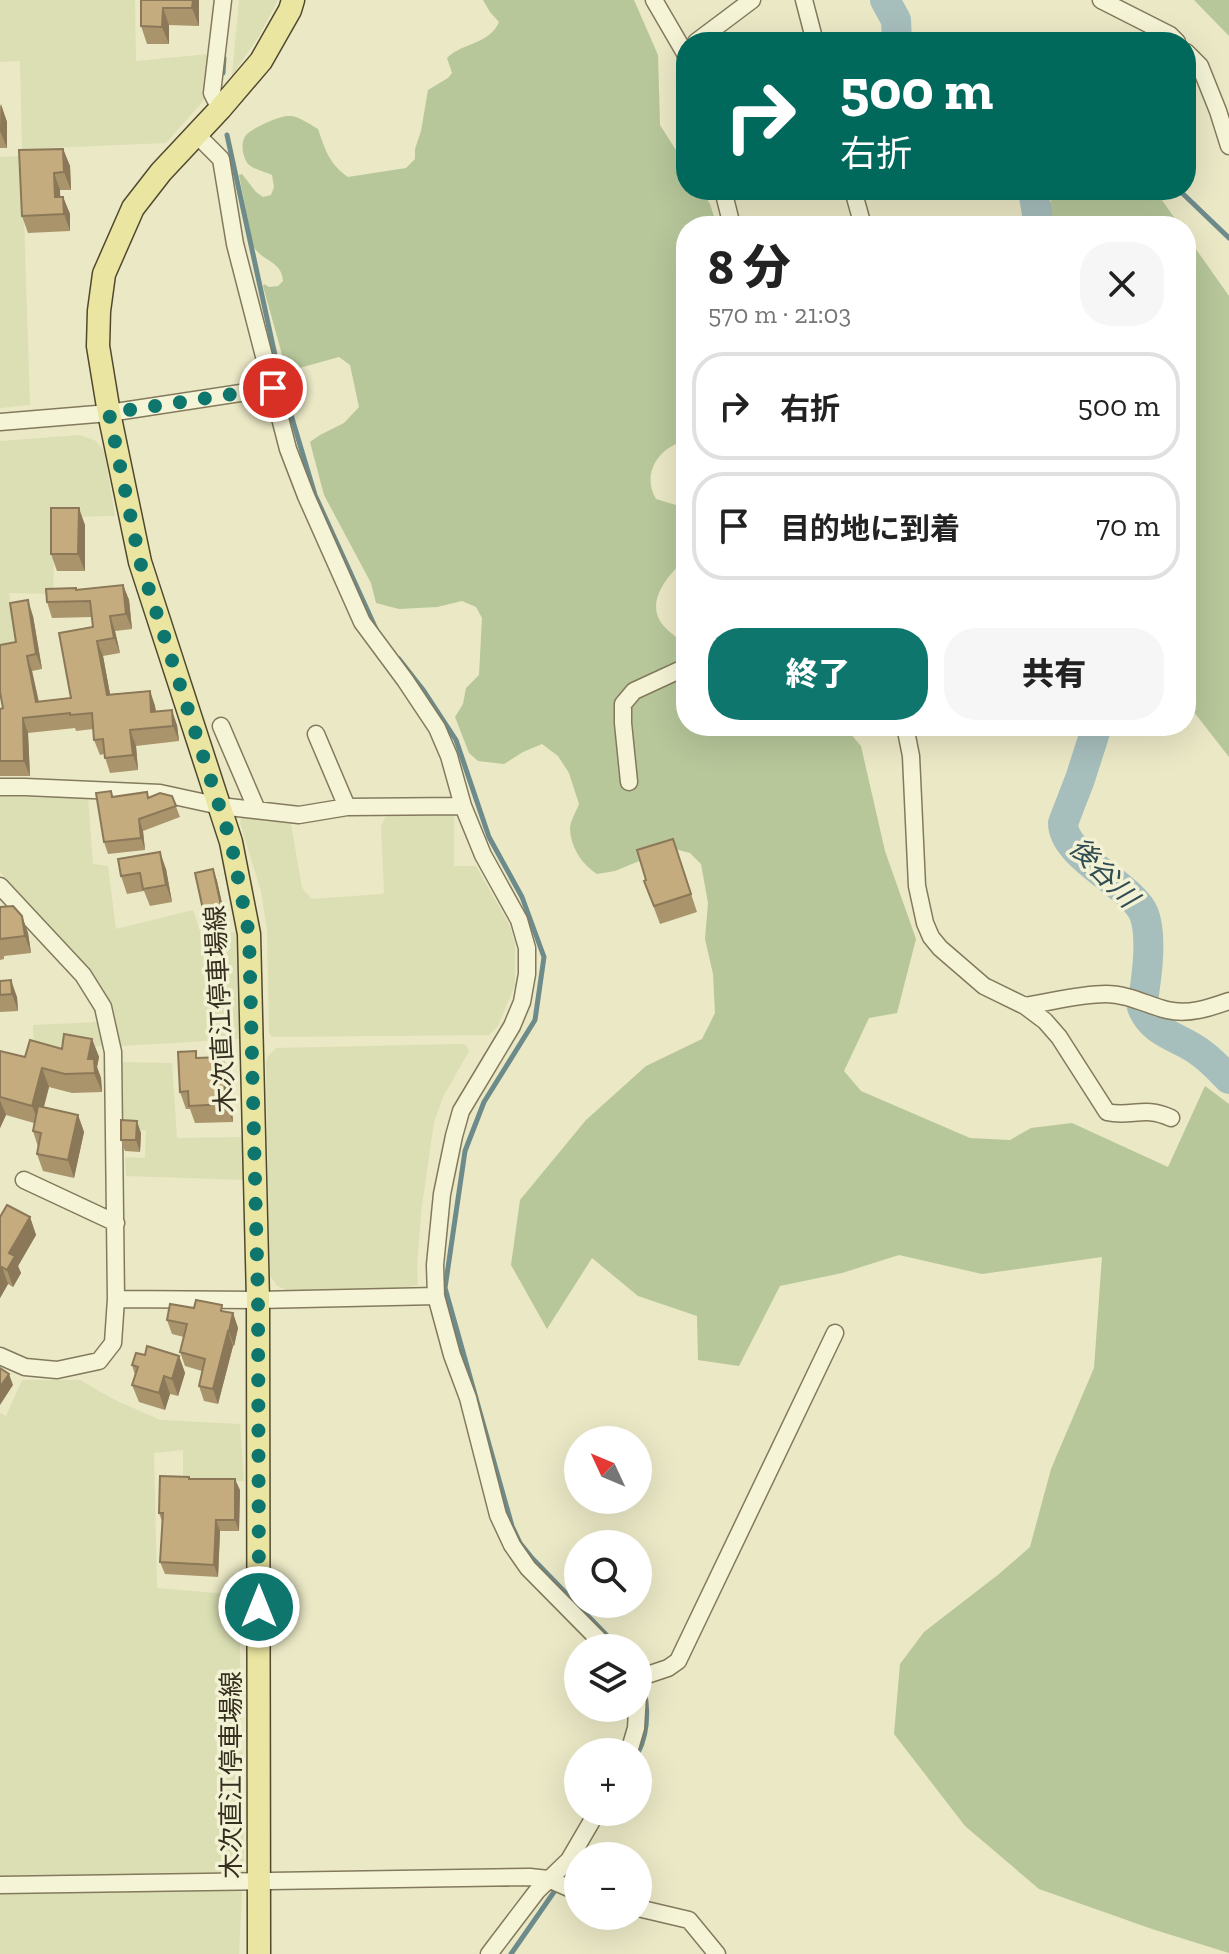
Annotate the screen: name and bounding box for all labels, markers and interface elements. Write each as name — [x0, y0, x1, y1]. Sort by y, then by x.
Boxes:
text: 500 m — [840, 56, 993, 123]
icon: right — [708, 64, 812, 168]
text: 右折 — [840, 132, 912, 175]
text: 8 分 — [708, 239, 791, 296]
button: close — [1080, 242, 1164, 326]
text: 570 m · 21:03 — [708, 298, 851, 330]
pin — [239, 354, 307, 422]
icon: arrive — [251, 366, 295, 410]
icon: right — [712, 384, 756, 428]
text: 500 m — [1077, 388, 1160, 424]
text: 右折 — [780, 391, 840, 427]
icon: arrive — [712, 504, 756, 548]
text: 70 m — [1096, 508, 1160, 544]
text: 目的地に到着 — [780, 511, 960, 547]
button: 終了 — [708, 628, 928, 720]
button: 共有 — [944, 628, 1164, 720]
water label: 後谷川 — [1063, 831, 1147, 916]
street label: 木次直江停車場線 — [199, 904, 241, 1114]
north arrow — [564, 1426, 652, 1514]
map controls — [564, 1426, 652, 1930]
button: search — [564, 1530, 652, 1618]
position arrow — [217, 1565, 301, 1649]
button: layers — [564, 1634, 652, 1722]
street label: 木次直江停車場線 — [215, 1671, 247, 1879]
button: + — [564, 1738, 652, 1826]
button: − — [564, 1842, 652, 1930]

